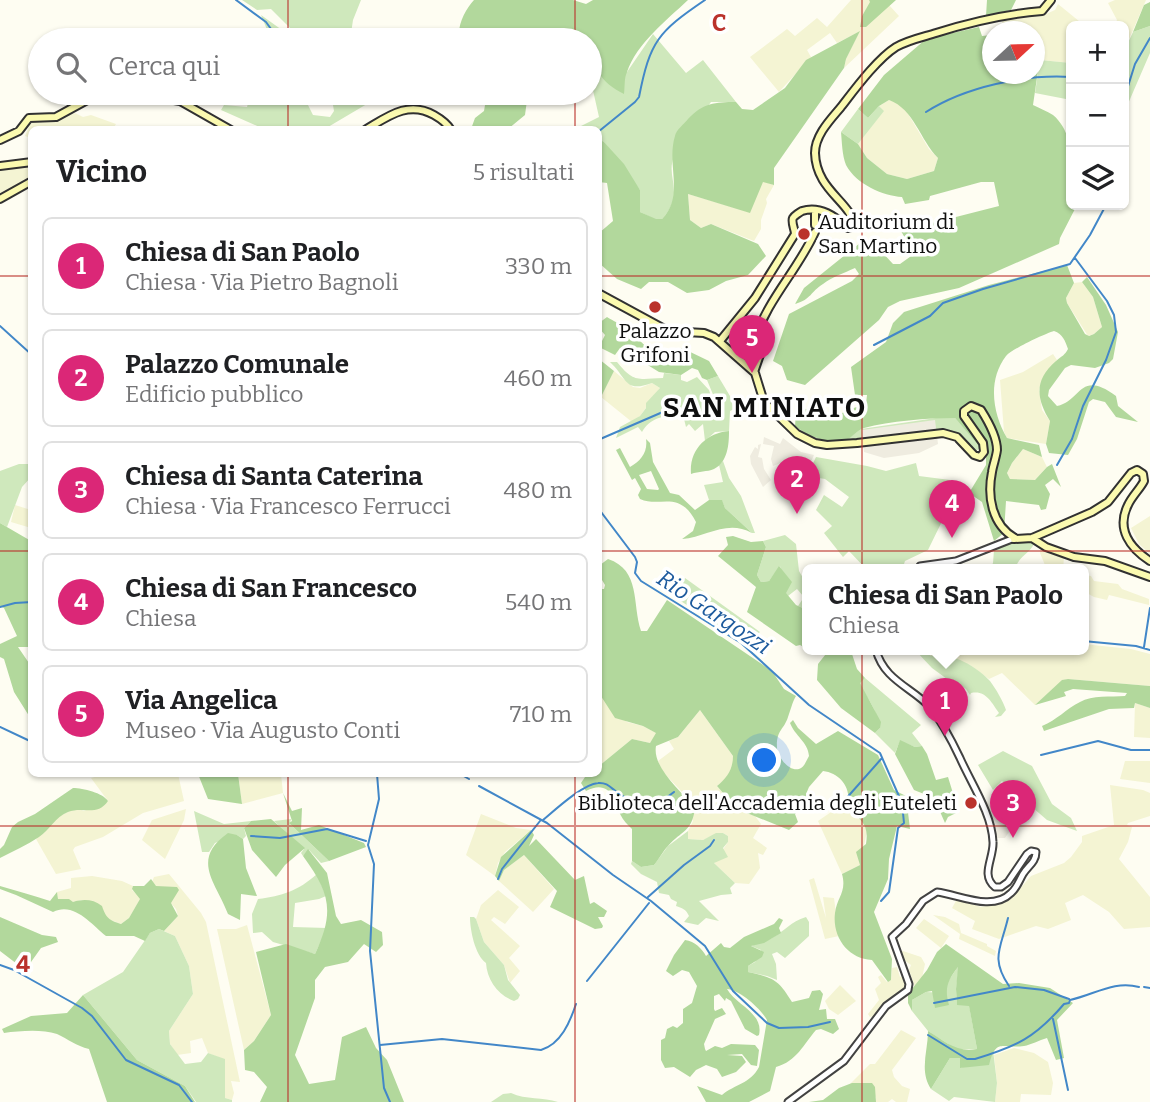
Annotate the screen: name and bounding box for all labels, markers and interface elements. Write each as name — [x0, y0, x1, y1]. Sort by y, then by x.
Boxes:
text: C — [712, 9, 726, 37]
north arrow — [982, 21, 1045, 84]
map controls — [1066, 21, 1129, 210]
button: + — [1066, 21, 1129, 84]
search box — [28, 28, 602, 105]
icon: search — [52, 48, 90, 86]
text: Cerca qui — [108, 51, 220, 82]
button: − — [1066, 84, 1129, 147]
button: layers — [1066, 147, 1129, 210]
text: Vicino — [56, 154, 147, 190]
text: 5 risultati — [473, 158, 574, 186]
place label: Auditorium di San Martino — [818, 209, 955, 259]
marker: Auditorium di San Martino — [796, 226, 812, 242]
text: Chiesa di San Paolo — [125, 237, 360, 268]
text: 1 — [76, 252, 86, 280]
text: 330 m — [505, 252, 572, 280]
text: Chiesa · Via Pietro Bagnoli — [125, 268, 399, 296]
marker: Palazzo Grifoni — [647, 299, 663, 315]
pin: 5 — [729, 315, 775, 373]
place label: Palazzo Grifoni — [618, 318, 692, 368]
text: Palazzo Comunale — [125, 349, 349, 380]
text: 2 — [75, 364, 87, 392]
text: 460 m — [504, 364, 572, 392]
text: Edificio pubblico — [125, 380, 303, 408]
district label: SAN MINIATO — [663, 391, 867, 424]
pin: 2 — [774, 456, 820, 514]
text: Chiesa di Santa Caterina — [125, 461, 423, 492]
text: 3 — [74, 476, 88, 504]
text: 480 m — [503, 476, 572, 504]
pin: 4 — [929, 480, 975, 538]
text: Chiesa · Via Francesco Ferrucci — [125, 492, 451, 520]
water label: Rio Gargozzi — [652, 564, 777, 661]
popup — [802, 564, 1089, 655]
text: Chiesa di San Francesco — [125, 573, 417, 604]
text: Chiesa di San Paolo — [828, 580, 1063, 611]
text: 4 — [74, 588, 88, 616]
text: 540 m — [505, 588, 572, 616]
text: Chiesa — [125, 604, 196, 632]
text: Chiesa — [828, 611, 900, 639]
pin: 1 — [922, 678, 968, 736]
text: Via Angelica — [125, 685, 278, 716]
text: 5 — [75, 700, 87, 728]
text: 710 m — [510, 700, 572, 728]
text: Museo · Via Augusto Conti — [125, 716, 400, 744]
your location — [747, 743, 781, 777]
pin: 3 — [990, 780, 1036, 838]
place label: Biblioteca dell'Accademia degli Euteleti — [577, 790, 957, 816]
marker: Biblioteca dell'Accademia degli Euteleti — [963, 795, 979, 811]
text: 4 — [16, 950, 30, 978]

